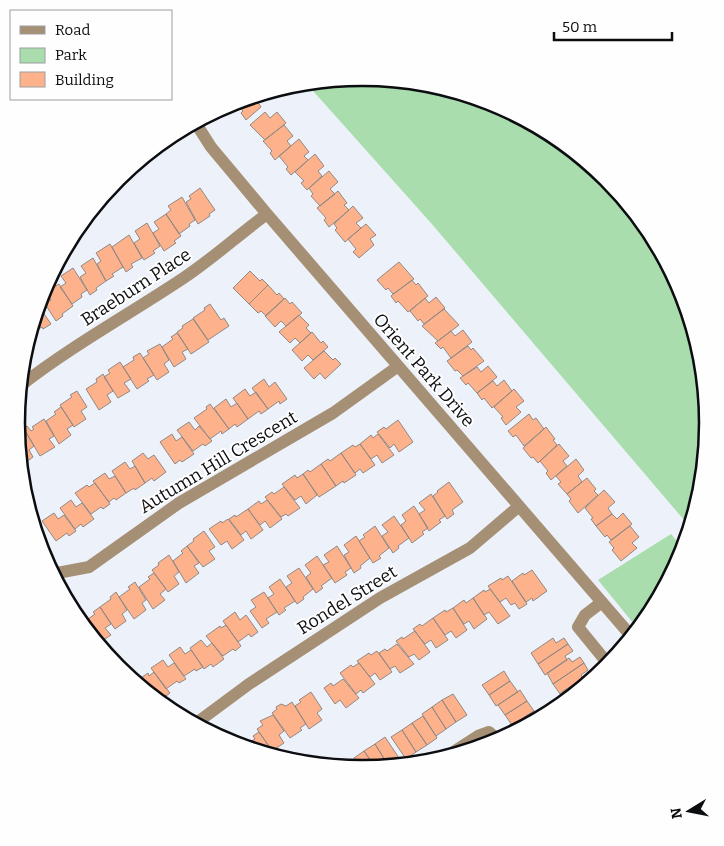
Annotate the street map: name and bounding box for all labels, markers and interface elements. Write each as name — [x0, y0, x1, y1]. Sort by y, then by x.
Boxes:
legend — [10, 10, 172, 100]
scale bar — [554, 10, 672, 42]
text: 50 m — [562, 18, 598, 36]
text: Road — [55, 21, 90, 39]
text: Park — [55, 46, 87, 64]
text: Building — [55, 71, 114, 89]
street label: Braeburn Place — [77, 243, 195, 331]
street label: Orient Park Drive — [369, 309, 479, 431]
street label: Autumn Hill Crescent — [135, 406, 301, 518]
street label: Rondel Street — [293, 560, 401, 639]
north arrow — [664, 786, 714, 836]
text: N — [667, 806, 686, 820]

